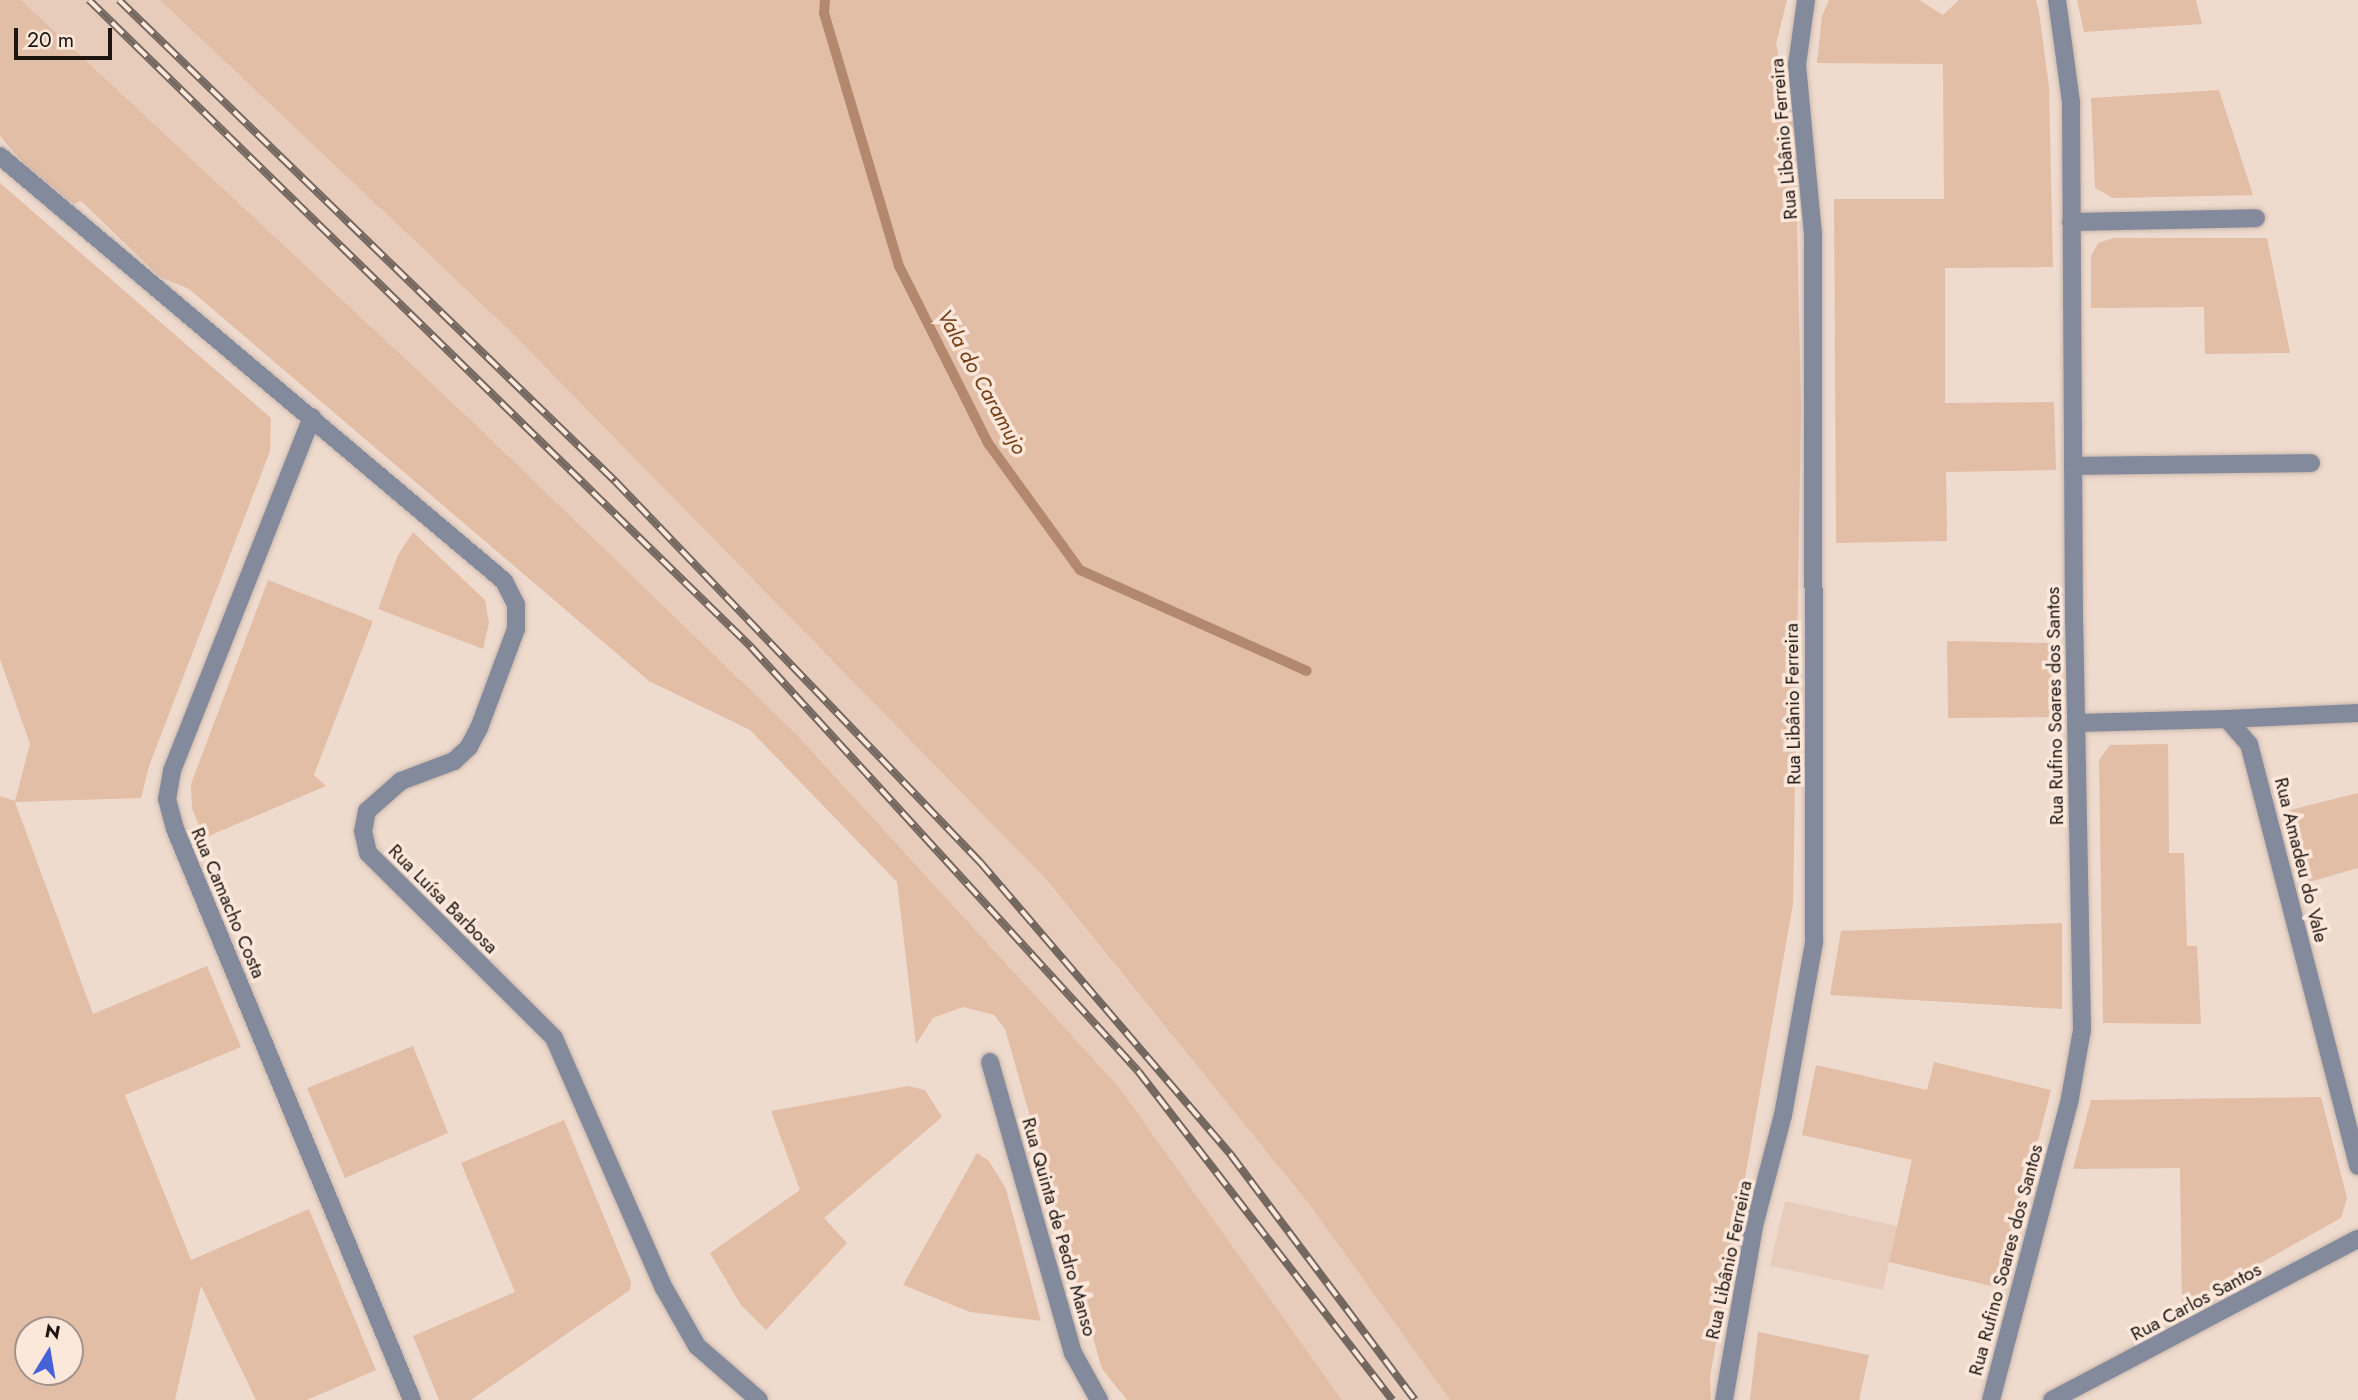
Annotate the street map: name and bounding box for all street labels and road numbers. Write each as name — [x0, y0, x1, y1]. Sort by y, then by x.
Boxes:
street label: Rua Libânio Ferreira — [1766, 57, 1802, 221]
street label: Rua Rufino Soares dos Santos — [2042, 587, 2068, 825]
street label: Rua Libânio Ferreira — [1780, 623, 1806, 785]
street label: Rua Amadeu do Vale — [2269, 775, 2333, 945]
street label: Rua Camacho Costa — [186, 824, 270, 982]
street label: Rua Luísa Barbosa — [384, 840, 502, 958]
street label: Rua Quinta de Pedro Manso — [1017, 1115, 1101, 1339]
street label: Rua Rufino Soares dos Santos — [1964, 1142, 2048, 1378]
street label: Rua Libânio Ferreira — [1701, 1178, 1757, 1342]
street label: Rua Carlos Santos — [2127, 1258, 2265, 1346]

